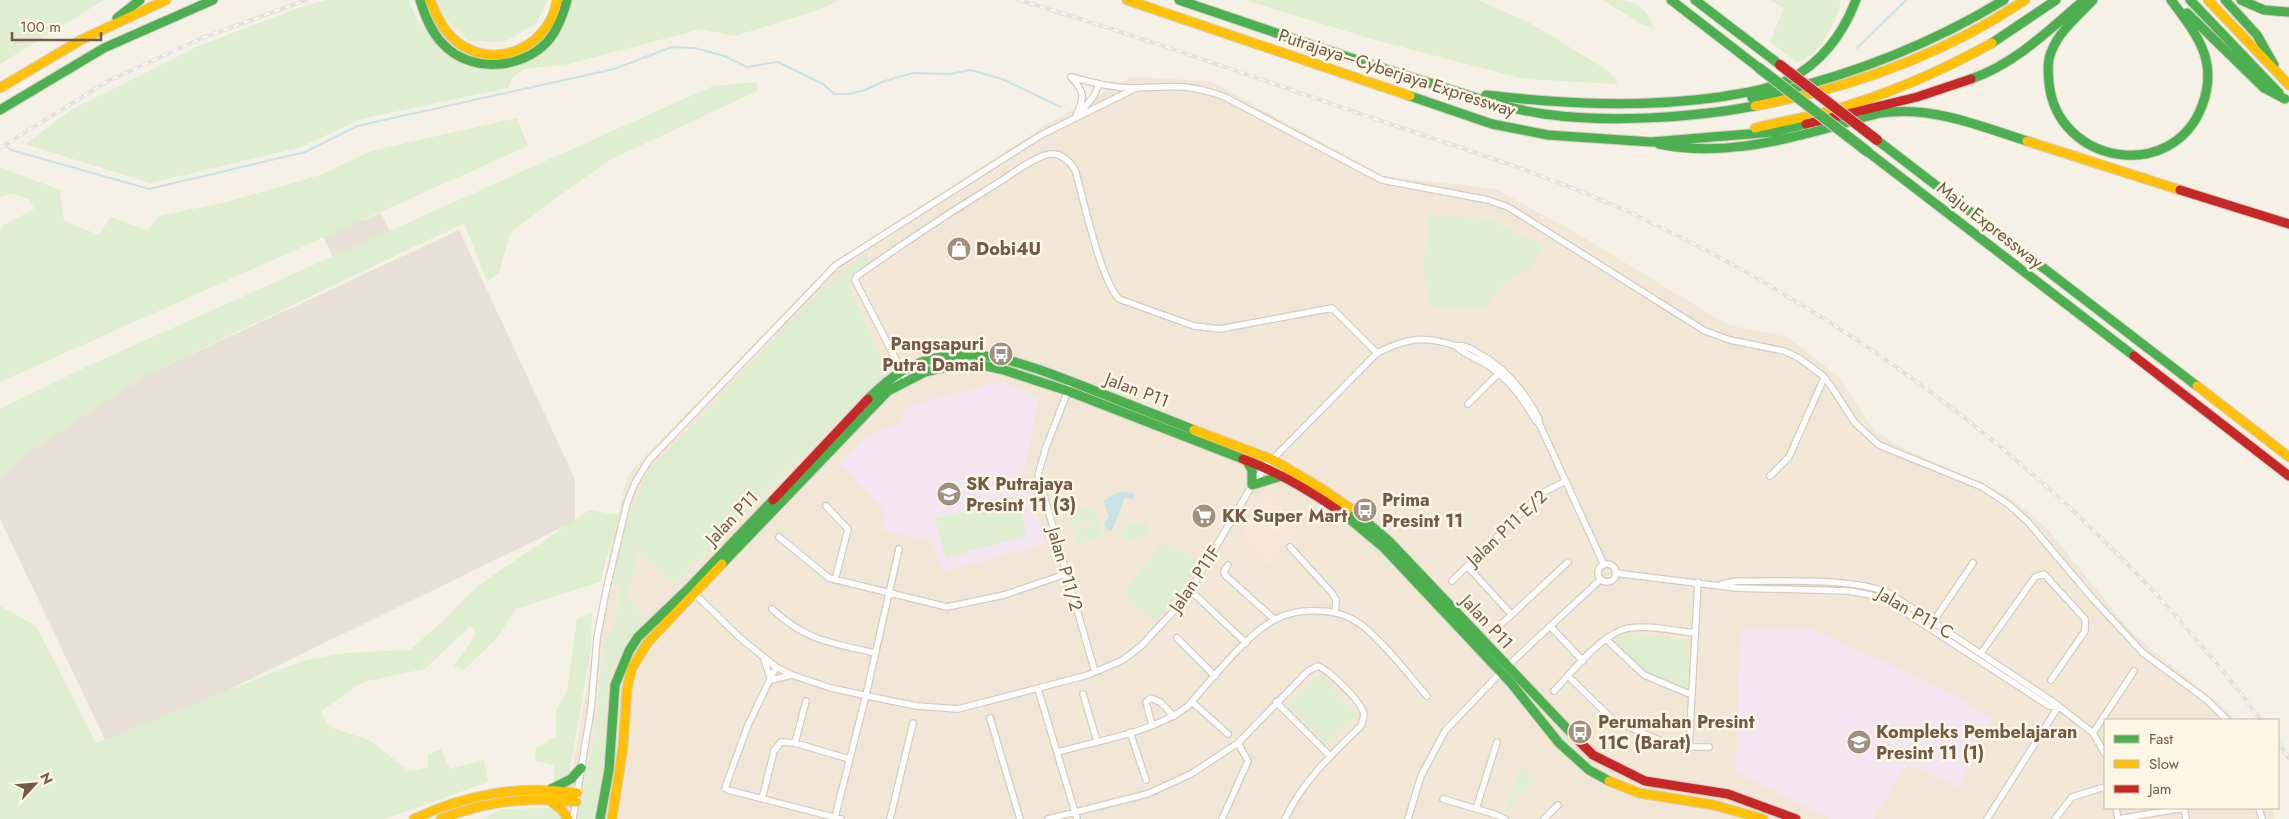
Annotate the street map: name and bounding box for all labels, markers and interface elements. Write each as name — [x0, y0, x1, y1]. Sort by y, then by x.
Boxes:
scale bar — [12, 10, 101, 42]
text: 100 m — [20, 16, 61, 38]
street label: Putrajaya–Cyberjaya Expressway — [1275, 22, 1519, 124]
street label: Maju Expressway — [1931, 175, 2049, 275]
shop icon: Dobi4U — [946, 236, 972, 262]
place label: Dobi4U — [976, 236, 1041, 262]
place label: Pangsapuri Putra Damai — [882, 331, 984, 378]
bus stop icon: Pangsapuri Putra Damai — [988, 341, 1014, 367]
street label: Jalan P11 — [1099, 365, 1173, 414]
place label: SK Putrajaya Presint 11 (3) — [966, 471, 1076, 518]
school or university icon: SK Putrajaya Presint 11 (3) — [936, 481, 962, 507]
street label: Jalan P11 E/2 — [1460, 484, 1553, 573]
street label: Jalan P11 — [698, 485, 765, 552]
place label: Prima Presint 11 — [1382, 487, 1463, 534]
bus stop icon: Prima Presint 11 — [1352, 497, 1378, 523]
supermarket icon: KK Super Mart — [1191, 503, 1217, 529]
place label: KK Super Mart — [1222, 503, 1348, 529]
street label: Jalan P11/2 — [1040, 522, 1089, 614]
street label: Jalan P11F — [1162, 540, 1227, 619]
street label: Jalan P11 C — [1870, 580, 1958, 645]
street label: Jalan P11 — [1453, 587, 1519, 655]
place label: Perumahan Presint 11C (Barat) — [1598, 709, 1755, 756]
bus stop icon: Perumahan Presint 11C (Barat) — [1567, 719, 1593, 745]
place label: Kompleks Pembelajaran Presint 11 (1) — [1876, 719, 2077, 766]
legend — [2104, 719, 2279, 809]
text: Fast — [2149, 728, 2173, 750]
school or university icon: Kompleks Pembelajaran Presint 11 (1) — [1846, 729, 1872, 755]
text: Slow — [2149, 753, 2180, 775]
north arrow — [10, 759, 60, 809]
text: N — [35, 769, 58, 788]
text: Jam — [2147, 778, 2172, 800]

